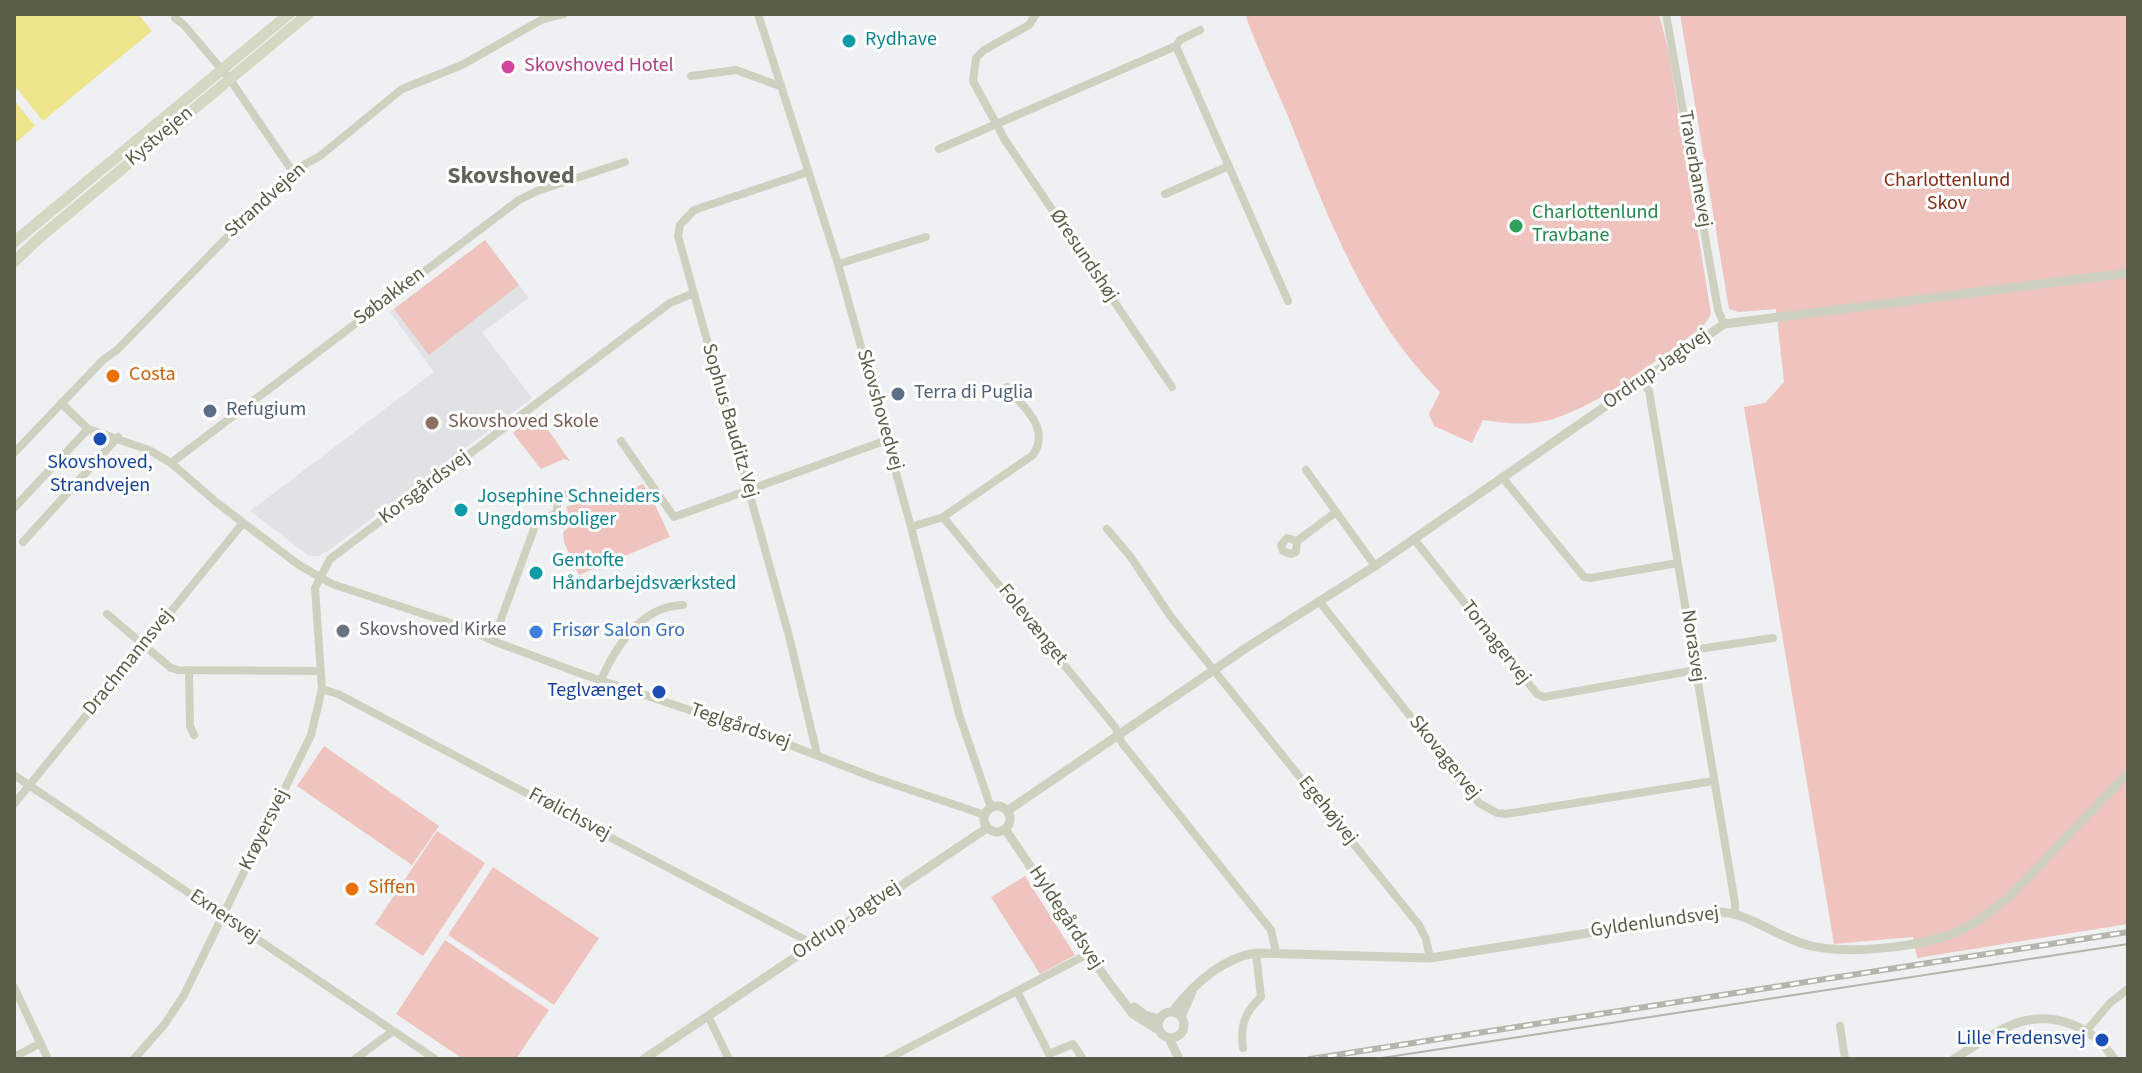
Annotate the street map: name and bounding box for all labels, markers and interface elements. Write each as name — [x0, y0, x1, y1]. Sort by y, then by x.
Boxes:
place label: Rydhave — [865, 29, 937, 53]
marker: Rydhave — [840, 32, 858, 50]
place label: Skovshoved Hotel — [524, 55, 674, 79]
marker: Skovshoved Hotel — [499, 58, 517, 76]
street label: Kystvejen — [122, 102, 198, 172]
street label: Traverbanevej — [1672, 109, 1716, 229]
street label: Strandvejen — [221, 158, 311, 244]
district label: Skovshoved — [447, 164, 575, 192]
park label: Charlottenlund Skov — [1884, 170, 2010, 217]
place label: Charlottenlund Travbane — [1532, 202, 1659, 249]
street label: Øresundshøj — [1043, 205, 1123, 307]
marker: Charlottenlund Travbane — [1507, 217, 1525, 235]
street label: Søbakken — [350, 263, 430, 331]
street label: Ordrup Jagtvej — [1599, 324, 1715, 416]
street label: Sophus Bauditz Vej — [695, 341, 763, 501]
street label: Skovshovedvej — [850, 347, 908, 473]
place label: Costa — [129, 364, 176, 388]
marker: Costa — [104, 367, 122, 385]
place label: Terra di Puglia — [914, 382, 1033, 406]
marker: Terra di Puglia — [889, 385, 907, 403]
place label: Refugium — [226, 399, 306, 423]
marker: Refugium — [201, 402, 219, 420]
place label: Skovshoved Skole — [448, 411, 599, 435]
marker: Skovshoved Skole — [423, 414, 441, 432]
marker: Skovshoved, Strandvejen — [91, 430, 109, 448]
street label: Korsgårdsvej — [375, 446, 475, 530]
place label: Skovshoved, Strandvejen — [47, 452, 153, 499]
place label: Josephine Schneiders Ungdomsboliger — [477, 486, 660, 533]
marker: Josephine Schneiders Ungdomsboliger — [452, 501, 470, 519]
place label: Gentofte Håndarbejdsværksted — [552, 550, 736, 597]
marker: Gentofte Håndarbejdsværksted — [527, 564, 545, 582]
street label: Folevænget — [992, 580, 1072, 670]
street label: Tornagervej — [1455, 596, 1535, 690]
street label: Drachmannsvej — [79, 605, 179, 721]
street label: Norasvej — [1674, 608, 1710, 684]
place label: Skovshoved Kirke — [359, 619, 507, 643]
place label: Frisør Salon Gro — [552, 620, 685, 644]
marker: Skovshoved Kirke — [334, 622, 352, 640]
marker: Frisør Salon Gro — [527, 623, 545, 641]
place label: Teglvænget — [547, 680, 643, 704]
marker: Teglvænget — [650, 683, 668, 701]
street label: Teglgårdsvej — [687, 699, 793, 755]
street label: Skovagervej — [1403, 711, 1485, 805]
street label: Egehøjvej — [1292, 772, 1362, 850]
street label: Frølichsvej — [524, 783, 614, 847]
street label: Krøyersvej — [235, 785, 295, 875]
street label: Hyldegårdsvej — [1023, 862, 1107, 974]
street label: Ordrup Jagtvej — [789, 876, 905, 966]
place label: Siffen — [368, 877, 416, 901]
marker: Siffen — [343, 880, 361, 898]
street label: Exnersvej — [185, 885, 263, 949]
street label: Gyldenlundsvej — [1589, 902, 1721, 944]
place label: Lille Fredensvej — [1957, 1028, 2086, 1052]
marker: Lille Fredensvej — [2093, 1031, 2111, 1049]

